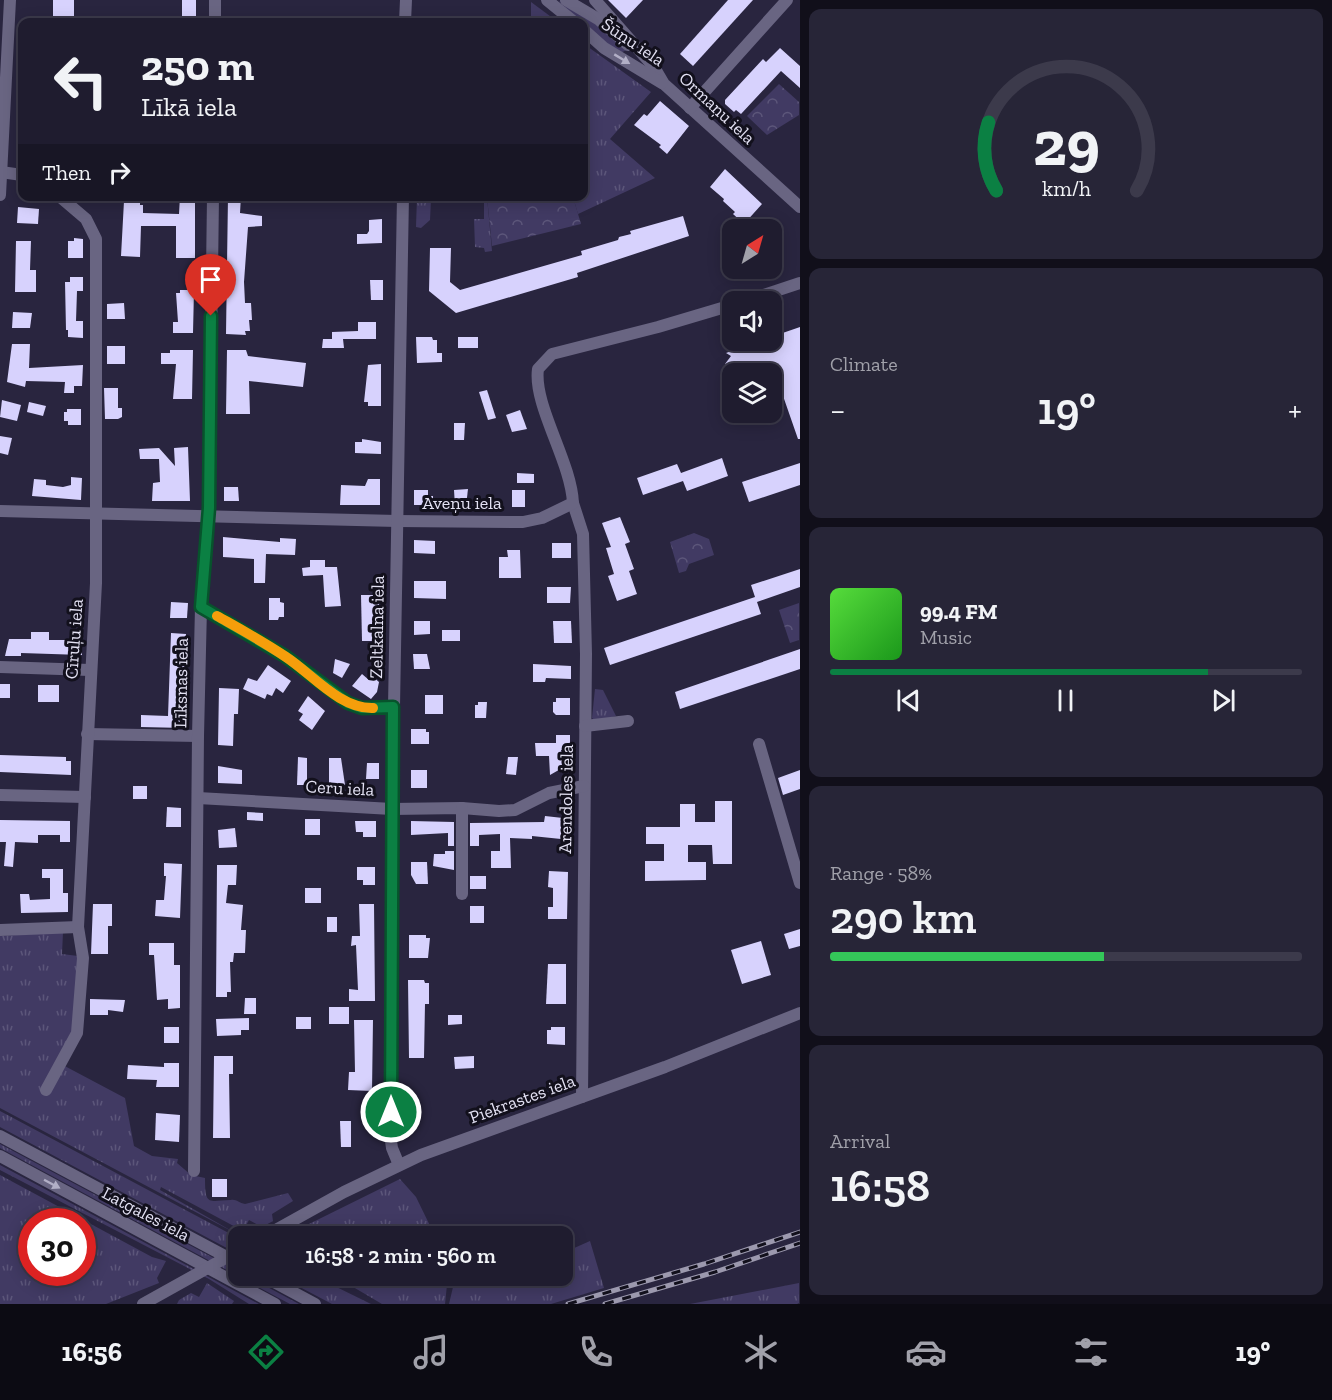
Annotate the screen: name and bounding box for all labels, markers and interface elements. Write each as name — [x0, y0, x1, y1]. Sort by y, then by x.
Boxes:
street label: Šūņu iela — [597, 13, 669, 71]
text: 250 m — [141, 40, 254, 91]
icon: left — [42, 42, 120, 120]
one-way arrow — [614, 53, 630, 64]
street label: Ormaņu iela — [674, 67, 760, 149]
text: Līkā iela — [141, 91, 237, 123]
text: 29 — [1033, 106, 1099, 181]
icon: right — [103, 156, 136, 189]
text: Then — [42, 159, 91, 186]
text: km/h — [1042, 176, 1090, 201]
north arrow — [722, 219, 782, 279]
map controls — [722, 219, 782, 423]
pin — [185, 254, 236, 316]
icon: arrive — [194, 263, 227, 296]
button: sound — [722, 291, 782, 351]
text: Climate — [830, 352, 898, 376]
button: layers — [722, 363, 782, 423]
text: 19° — [1038, 382, 1096, 436]
text: − — [830, 390, 845, 429]
text: + — [1288, 390, 1302, 429]
street label: Aveņu iela — [422, 492, 502, 514]
street label: Zeltkalna iela — [365, 575, 389, 679]
street label: Cīruļu iela — [60, 598, 88, 680]
text: 99.4 FM — [920, 598, 997, 625]
text: Music — [920, 625, 972, 649]
street label: Līksnas iela — [169, 637, 193, 728]
icon: previous — [892, 684, 925, 717]
icon: pause — [1049, 684, 1082, 717]
icon: next — [1207, 684, 1240, 717]
street label: Arendoles iela — [554, 744, 578, 854]
street label: Ceru iela — [305, 775, 375, 801]
text: Range · 58% — [830, 861, 932, 885]
text: 290 km — [830, 891, 976, 945]
street label: Piekrastes iela — [466, 1070, 578, 1128]
position arrow — [359, 1080, 423, 1144]
text: Arrival — [830, 1129, 890, 1153]
text: 16:58 — [830, 1159, 930, 1213]
one-way arrow — [43, 1179, 60, 1188]
street label: Latgales iela — [98, 1182, 194, 1246]
speed limit sign: 30 — [18, 1208, 96, 1286]
text: 16:58 · 2 min · 560 m — [305, 1242, 496, 1269]
icon: directions — [245, 1331, 287, 1373]
icon: music — [410, 1331, 452, 1373]
icon: phone — [575, 1331, 617, 1373]
icon: climate — [740, 1331, 782, 1373]
icon: car — [905, 1331, 947, 1373]
icon: filters — [1070, 1331, 1112, 1373]
text: 16:56 — [62, 1336, 122, 1368]
text: 19° — [1236, 1336, 1270, 1368]

